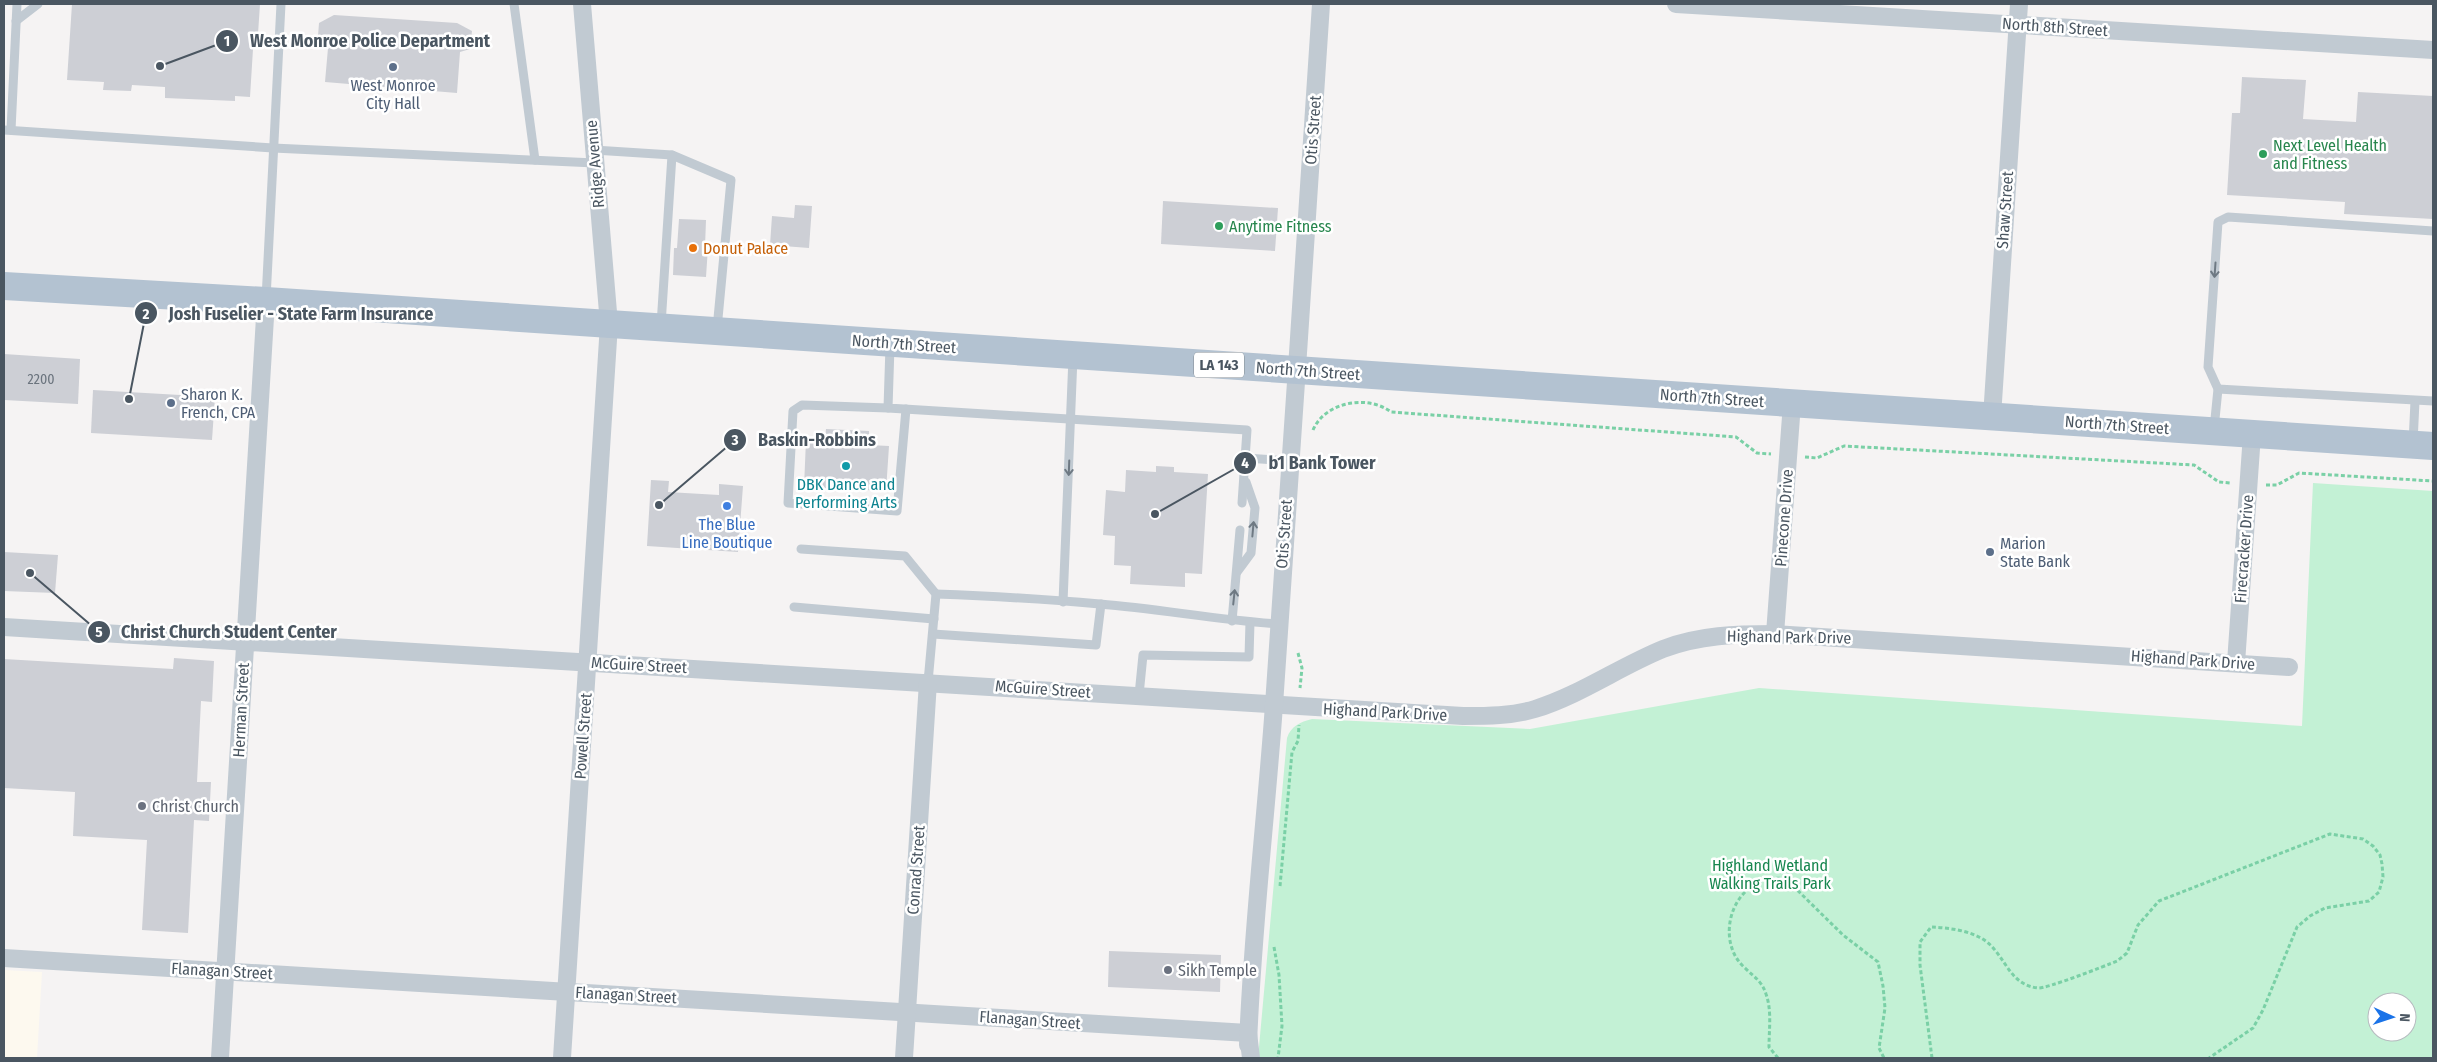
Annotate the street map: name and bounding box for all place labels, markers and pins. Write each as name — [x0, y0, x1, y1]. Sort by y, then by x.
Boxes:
callout: West Monroe Police Department — [215, 25, 500, 58]
marker: West Monroe City Hall — [387, 61, 399, 73]
place label: West Monroe City Hall — [350, 76, 436, 113]
place label: Next Level Health and Fitness — [2273, 136, 2387, 173]
marker: Next Level Health and Fitness — [2257, 148, 2269, 160]
place label: Anytime Fitness — [1229, 217, 1332, 236]
marker: Anytime Fitness — [1213, 220, 1225, 232]
place label: Donut Palace — [703, 239, 788, 258]
marker: Donut Palace — [687, 242, 699, 254]
callout: Josh Fuselier - State Farm Insurance — [133, 297, 443, 330]
place label: Sharon K. French, CPA — [181, 385, 256, 422]
marker: Sharon K. French, CPA — [165, 397, 177, 409]
callout: Baskin-Robbins — [723, 423, 886, 456]
callout: b1 Bank Tower — [1233, 446, 1385, 479]
marker: DBK Dance and Performing Arts — [840, 460, 852, 472]
place label: DBK Dance and Performing Arts — [795, 475, 897, 512]
marker: The Blue Line Boutique — [721, 500, 733, 512]
place label: The Blue Line Boutique — [682, 515, 773, 552]
place label: Marion State Bank — [2000, 534, 2071, 571]
marker: Marion State Bank — [1984, 546, 1996, 558]
callout: Christ Church Student Center — [86, 615, 347, 648]
place label: Christ Church — [152, 797, 239, 816]
marker: Christ Church — [136, 800, 148, 812]
place label: Sikh Temple — [1178, 961, 1257, 980]
marker: Sikh Temple — [1162, 964, 1174, 976]

